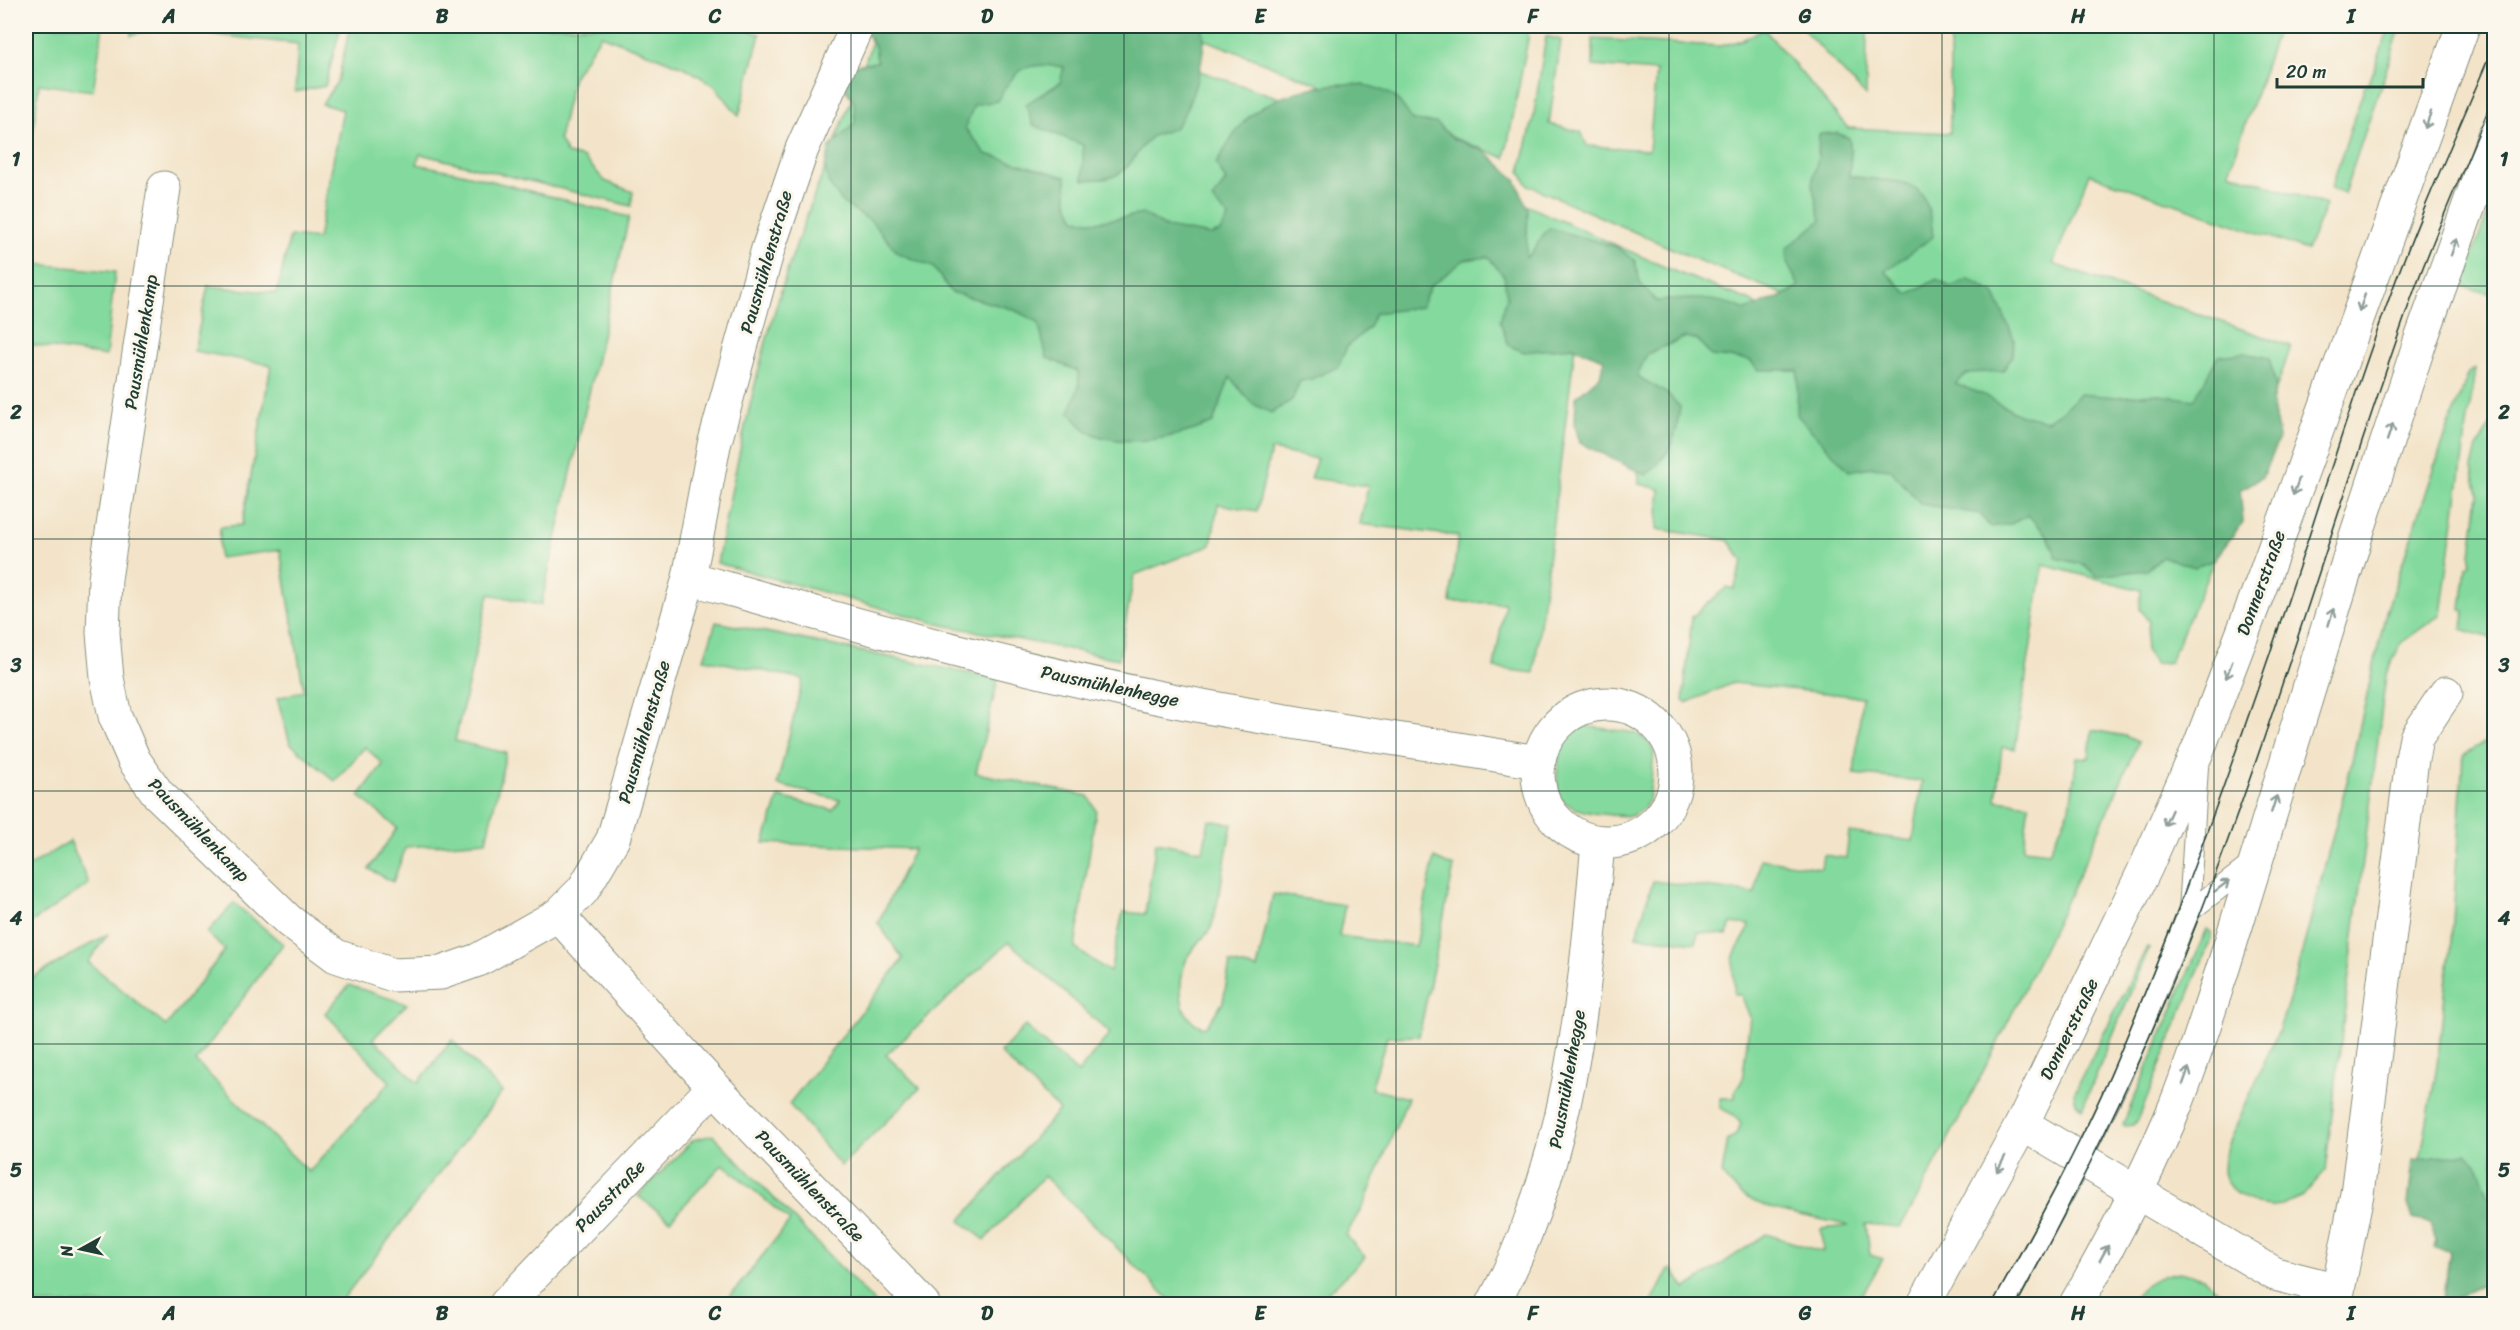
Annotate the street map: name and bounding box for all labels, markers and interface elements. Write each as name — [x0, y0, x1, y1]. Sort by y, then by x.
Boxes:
text: A — [161, 0, 176, 34]
text: B — [436, 0, 449, 34]
text: C — [708, 0, 722, 34]
text: D — [981, 0, 994, 34]
text: E — [1254, 0, 1267, 34]
text: F — [1527, 0, 1540, 34]
text: G — [1798, 0, 1812, 34]
text: H — [2070, 0, 2086, 34]
text: I — [2346, 0, 2357, 34]
scale bar — [2277, 51, 2422, 89]
text: 20 m — [2286, 56, 2326, 88]
one-way arrow — [2421, 110, 2432, 128]
text: 1 — [12, 142, 21, 177]
text: 1 — [2500, 142, 2509, 177]
street label: Pausmühlenstraße — [730, 187, 802, 337]
one-way arrow — [2449, 238, 2460, 257]
street label: Pausmühlenkamp — [115, 272, 168, 412]
one-way arrow — [2355, 293, 2366, 312]
text: 2 — [9, 395, 22, 430]
text: 2 — [2497, 395, 2510, 430]
one-way arrow — [2386, 423, 2397, 442]
one-way arrow — [2290, 477, 2301, 496]
street label: Donnerstraße — [2227, 526, 2295, 640]
one-way arrow — [2326, 608, 2337, 627]
text: 3 — [10, 648, 22, 683]
text: 3 — [2498, 648, 2510, 683]
street label: Pausmühlenhegge — [1038, 656, 1182, 716]
street label: Pausmühlenstraße — [608, 657, 680, 807]
one-way arrow — [2222, 660, 2233, 678]
street label: Pausmühlenkamp — [140, 770, 258, 890]
one-way arrow — [2269, 795, 2280, 814]
one-way arrow — [2161, 809, 2172, 827]
one-way arrow — [2214, 879, 2230, 892]
text: 4 — [9, 901, 23, 936]
text: 4 — [2497, 901, 2511, 936]
street label: Donnerstraße — [2030, 972, 2108, 1086]
street label: Pausmühlenhegge — [1539, 1007, 1595, 1151]
one-way arrow — [2181, 1068, 2192, 1086]
street label: Pausmühlenstraße — [747, 1122, 873, 1250]
street label: Pausstraße — [567, 1152, 653, 1240]
text: 5 — [10, 1153, 22, 1188]
text: 5 — [2498, 1153, 2510, 1188]
one-way arrow — [1995, 1155, 2007, 1172]
north arrow — [51, 1219, 111, 1279]
text: N — [51, 1243, 82, 1260]
one-way arrow — [2099, 1245, 2110, 1263]
text: A — [161, 1296, 176, 1330]
text: B — [436, 1296, 449, 1330]
text: C — [708, 1296, 722, 1330]
text: D — [981, 1296, 994, 1330]
text: E — [1254, 1296, 1267, 1330]
text: F — [1527, 1296, 1540, 1330]
text: G — [1798, 1296, 1812, 1330]
text: H — [2070, 1296, 2086, 1330]
text: I — [2346, 1296, 2357, 1330]

